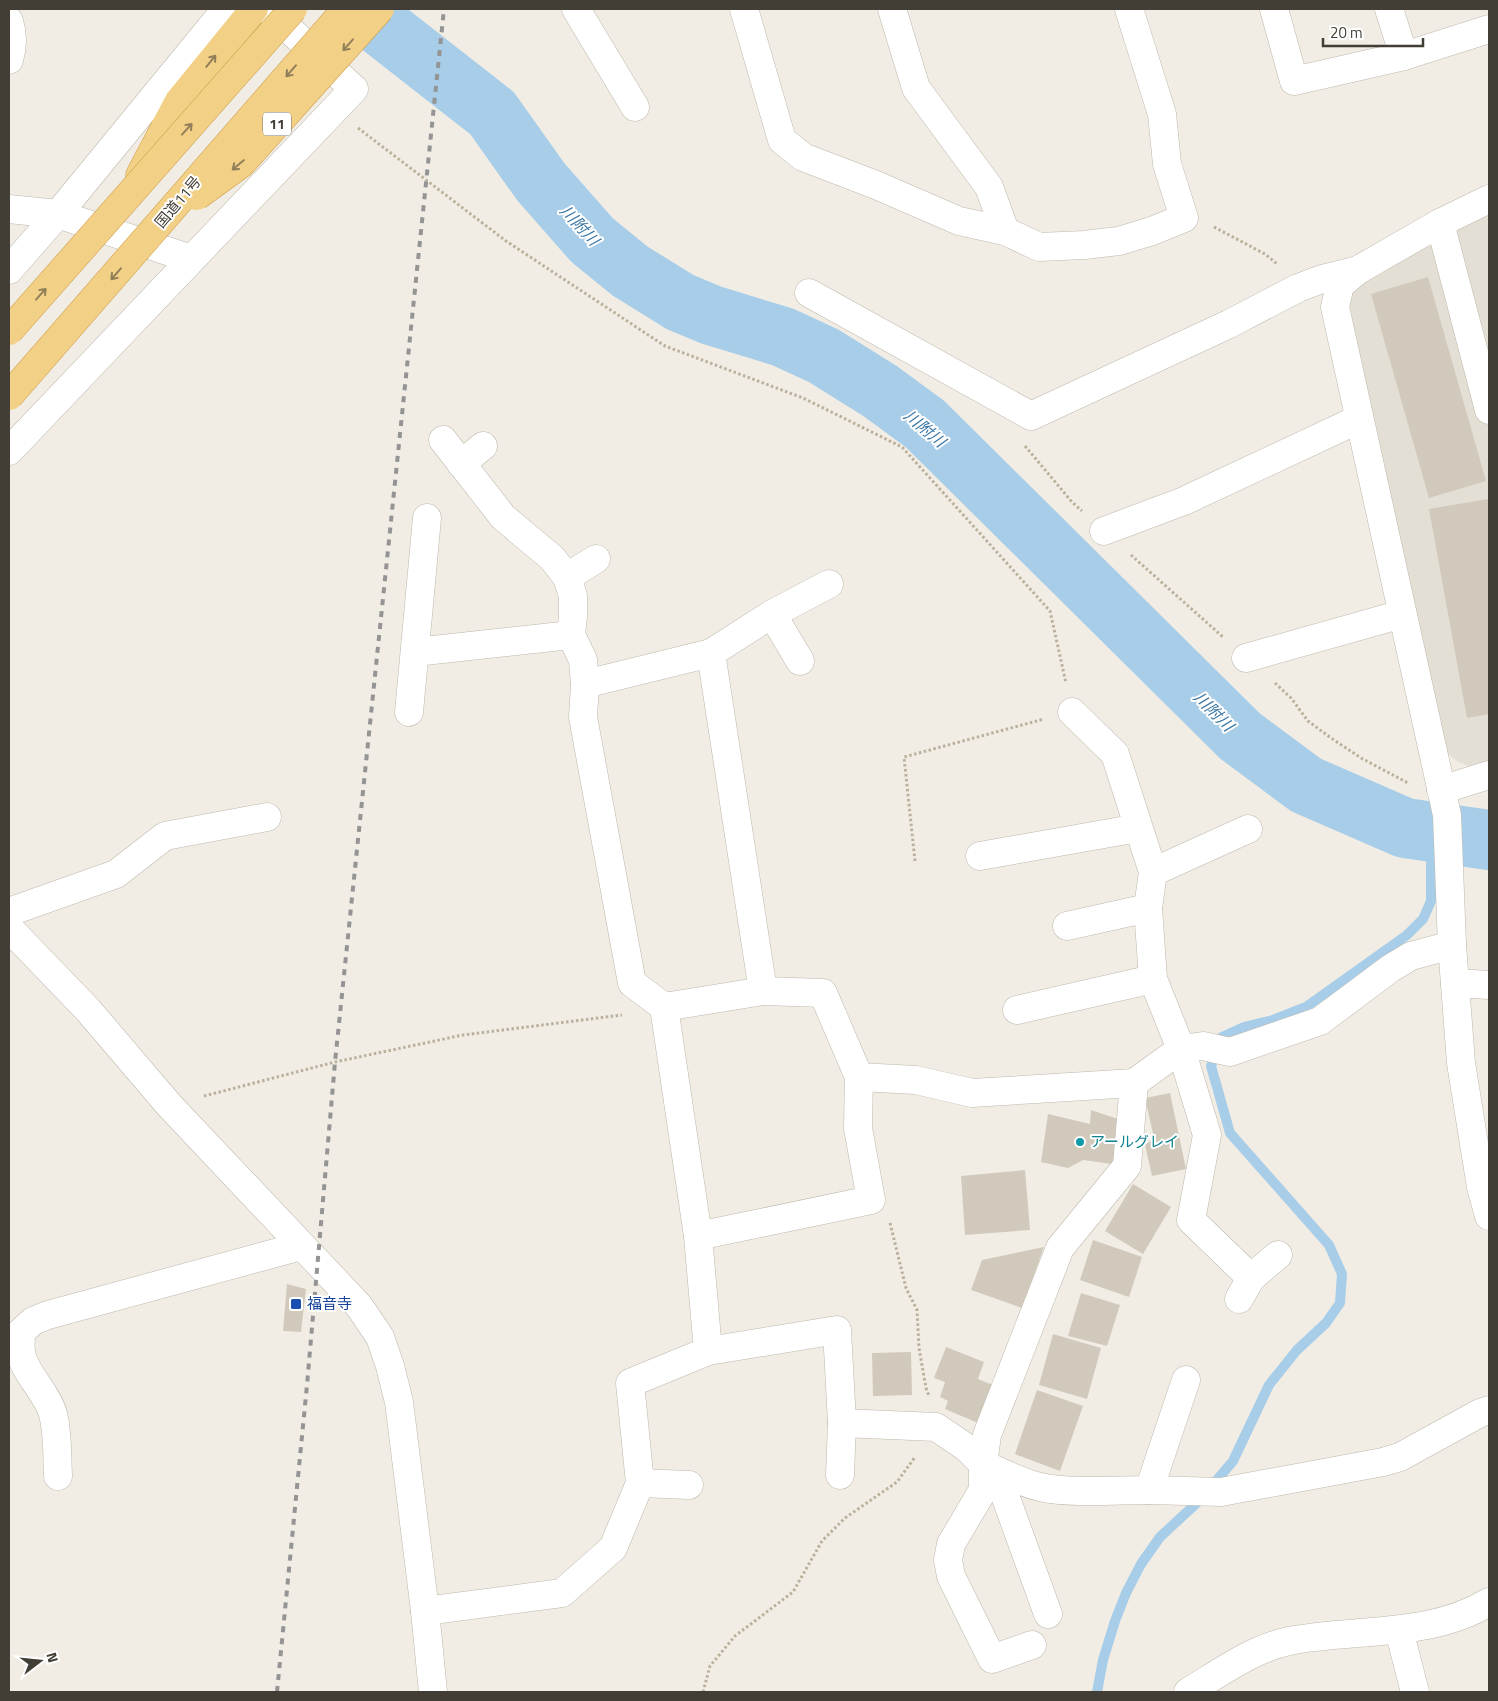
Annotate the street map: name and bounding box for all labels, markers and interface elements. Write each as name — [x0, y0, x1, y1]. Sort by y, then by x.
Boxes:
scale bar — [1323, 15, 1423, 47]
text: 20 m — [1330, 21, 1363, 44]
one-way arrow — [342, 38, 354, 51]
one-way arrow — [205, 55, 216, 68]
one-way arrow — [285, 65, 296, 78]
road number: 11 — [263, 112, 291, 136]
one-way arrow — [181, 123, 193, 136]
one-way arrow — [232, 159, 245, 171]
street label: 国道11号 — [149, 171, 206, 233]
water label: 川附川 — [555, 199, 607, 252]
one-way arrow — [110, 267, 122, 280]
one-way arrow — [35, 288, 47, 301]
water label: 川附川 — [899, 403, 953, 454]
water label: 川附川 — [1189, 686, 1241, 738]
place label: アールグレイ — [1090, 1130, 1179, 1153]
marker: アールグレイ — [1074, 1136, 1086, 1148]
place label: 福音寺 — [307, 1292, 352, 1315]
marker: 福音寺 — [289, 1297, 303, 1311]
north arrow — [15, 1636, 65, 1686]
text: N — [42, 1650, 64, 1665]

